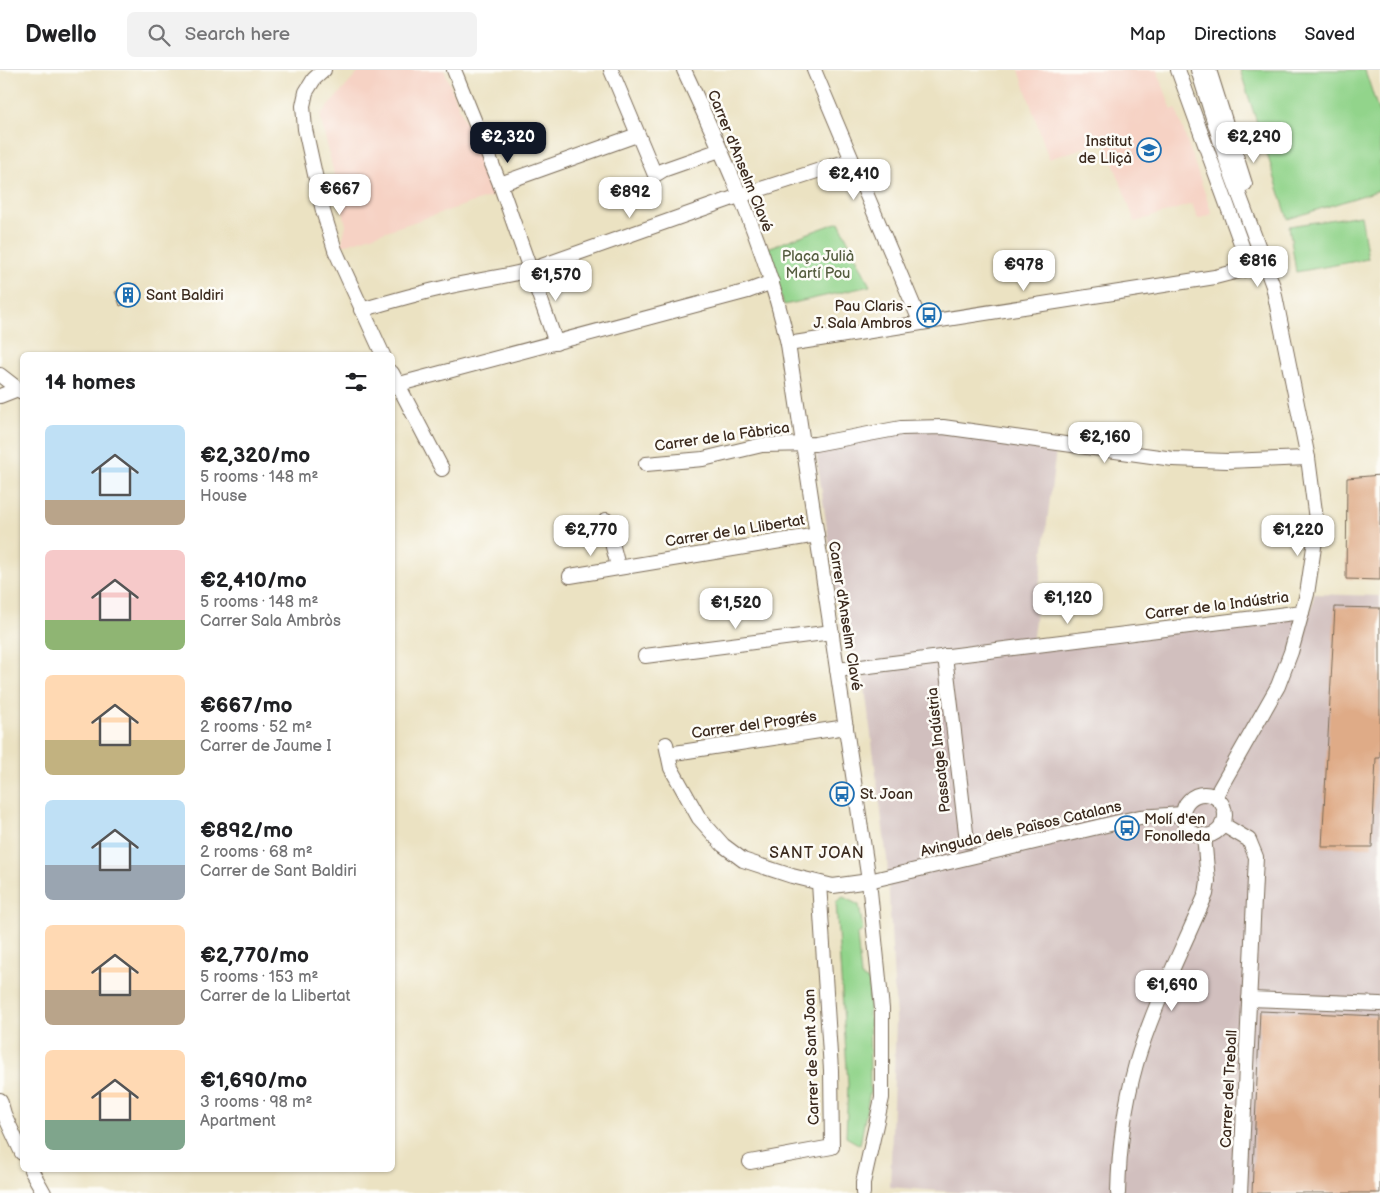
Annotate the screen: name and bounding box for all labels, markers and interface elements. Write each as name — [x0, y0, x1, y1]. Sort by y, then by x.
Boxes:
search box — [127, 12, 477, 57]
text: Dwello — [25, 20, 97, 49]
icon: search — [145, 21, 173, 49]
text: Search here — [185, 23, 290, 46]
text: Map — [1130, 24, 1166, 45]
text: Directions — [1194, 24, 1276, 45]
text: Saved — [1304, 24, 1355, 45]
street label: Carrer d'Anselm Clavé — [703, 87, 777, 235]
pin: €2,320 — [467, 122, 549, 164]
pin: €2,290 — [1213, 122, 1295, 164]
text: €2,320 — [481, 128, 535, 147]
text: €2,290 — [1227, 128, 1281, 147]
place label: Institut de Lliçà — [1078, 132, 1132, 168]
school or university icon: Institut de Lliçà — [1136, 137, 1162, 163]
pin: €2,410 — [813, 158, 895, 201]
text: €2,410 — [828, 165, 880, 184]
pin: €667 — [310, 174, 370, 216]
pin: €892 — [600, 176, 660, 219]
text: €667 — [320, 180, 360, 199]
text: €892 — [610, 183, 650, 202]
pin: €816 — [1228, 246, 1288, 288]
park label: Plaça Julià Martí Pou — [782, 247, 854, 283]
pin: €978 — [994, 250, 1054, 292]
text: €816 — [1239, 252, 1277, 271]
text: €978 — [1004, 256, 1044, 275]
pin: €1,570 — [515, 260, 597, 302]
text: €1,570 — [531, 266, 581, 285]
building icon: Sant Baldiri — [115, 282, 141, 308]
place label: Sant Baldiri — [146, 286, 224, 305]
place label: Pau Claris - J. Sala Ambros — [813, 297, 913, 333]
bus stop icon: Pau Claris - J. Sala Ambros — [916, 302, 942, 328]
icon: filters — [342, 368, 370, 396]
text: 14 homes — [45, 370, 136, 395]
street label: Carrer de la Fàbrica — [653, 418, 791, 456]
pin: €2,160 — [1064, 422, 1146, 464]
text: €2,160 — [1079, 428, 1131, 447]
text: €2,320/mo — [200, 443, 310, 468]
icon: home — [85, 445, 145, 505]
text: 5 rooms · 148 m² — [200, 468, 318, 487]
text: House — [200, 487, 247, 506]
street label: Carrer de la Llibertat — [664, 511, 807, 551]
pin: €2,770 — [550, 514, 632, 557]
pin: €1,220 — [1257, 514, 1339, 557]
text: €2,770 — [565, 521, 617, 540]
text: €1,220 — [1272, 521, 1324, 540]
street label: Carrer d'Anselm Clavé — [824, 540, 866, 692]
text: €2,410/mo — [200, 568, 307, 593]
icon: home — [85, 570, 145, 630]
pin: €1,120 — [1027, 582, 1109, 625]
pin: €1,520 — [695, 588, 777, 630]
street label: Carrer de la Indústria — [1144, 588, 1290, 624]
text: €1,120 — [1044, 589, 1092, 608]
text: 5 rooms · 148 m² — [200, 593, 318, 612]
text: €1,520 — [711, 594, 761, 613]
text: Carrer Sala Ambròs — [200, 612, 341, 631]
street label: Passatge Indústria — [923, 686, 955, 814]
text: €667/mo — [200, 693, 293, 718]
icon: home — [85, 695, 145, 755]
street label: Carrer del Progrés — [690, 707, 818, 743]
text: 2 rooms · 52 m² — [200, 718, 312, 737]
text: Carrer de Jaume I — [200, 737, 331, 756]
bus stop icon: St. Joan — [829, 781, 855, 807]
place label: St. Joan — [860, 785, 913, 804]
street label: Avinguda dels Països Catalans — [919, 796, 1124, 861]
place label: Molí d'en Fonolleda — [1144, 810, 1211, 846]
bus stop icon: Molí d'en Fonolleda — [1114, 815, 1140, 841]
text: €892/mo — [200, 818, 293, 843]
icon: home — [85, 820, 145, 880]
text: 2 rooms · 68 m² — [200, 843, 313, 862]
district label: SANT JOAN — [769, 844, 865, 863]
text: Carrer de Sant Baldiri — [200, 862, 357, 881]
text: €2,770/mo — [200, 943, 309, 968]
icon: home — [85, 945, 145, 1005]
text: 5 rooms · 153 m² — [200, 968, 318, 987]
pin: €1,690 — [1131, 970, 1213, 1012]
text: €1,690 — [1146, 976, 1198, 995]
text: Carrer de la Llibertat — [200, 987, 350, 1006]
street label: Carrer de Sant Joan — [800, 989, 824, 1125]
street label: Carrer del Treball — [1216, 1029, 1242, 1149]
text: €1,690/mo — [200, 1068, 307, 1093]
icon: home — [85, 1070, 145, 1130]
text: 3 rooms · 98 m² — [200, 1093, 312, 1112]
text: Apartment — [200, 1112, 276, 1131]

